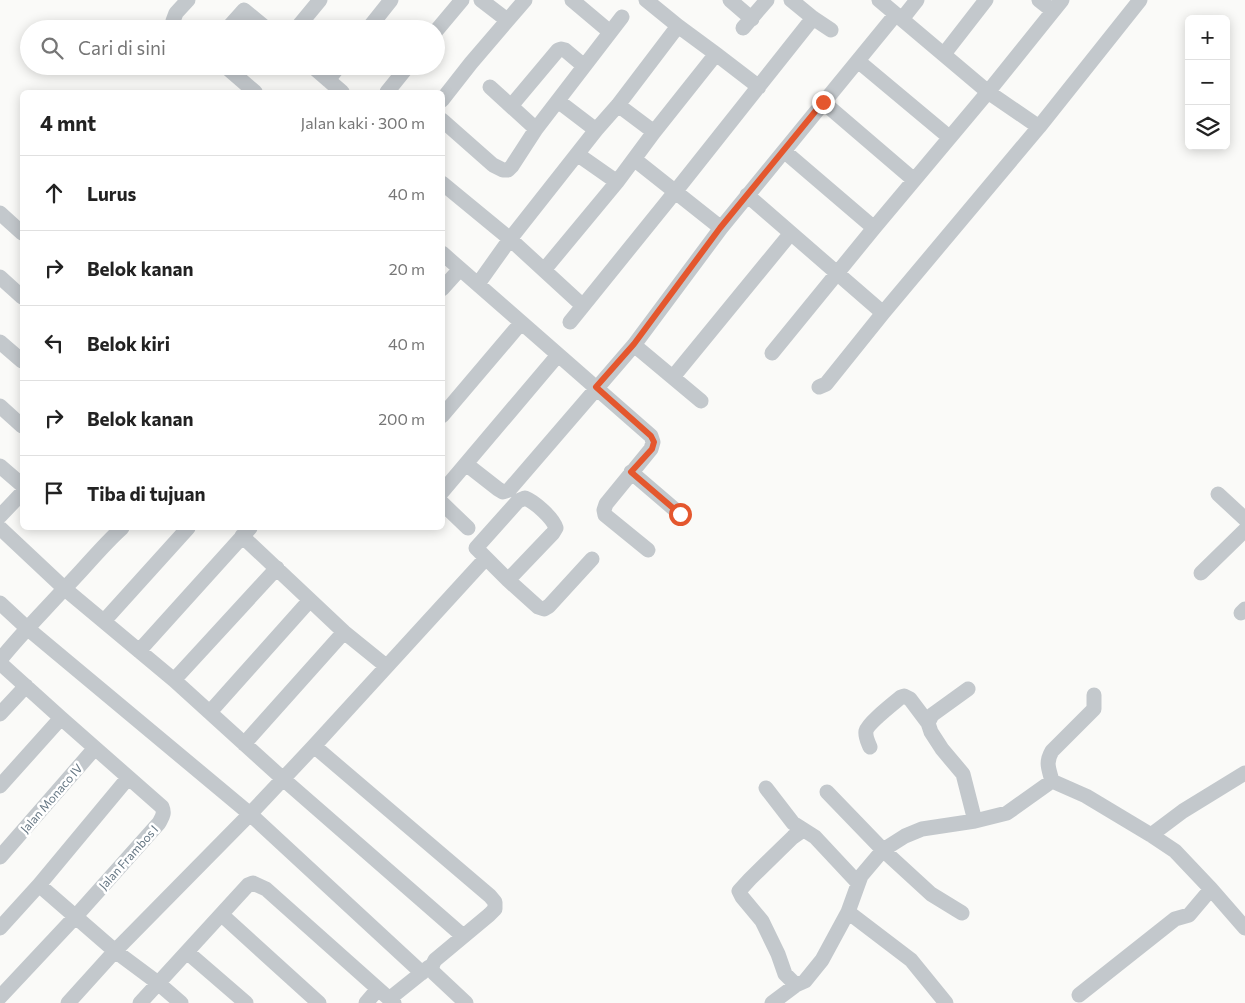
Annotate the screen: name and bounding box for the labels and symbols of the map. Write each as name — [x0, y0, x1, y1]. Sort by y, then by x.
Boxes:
route end — [812, 91, 835, 114]
route start — [669, 503, 692, 526]
street label: Jalan Monaco IV — [17, 761, 86, 836]
street label: Jalan Frambos I — [95, 822, 161, 893]

